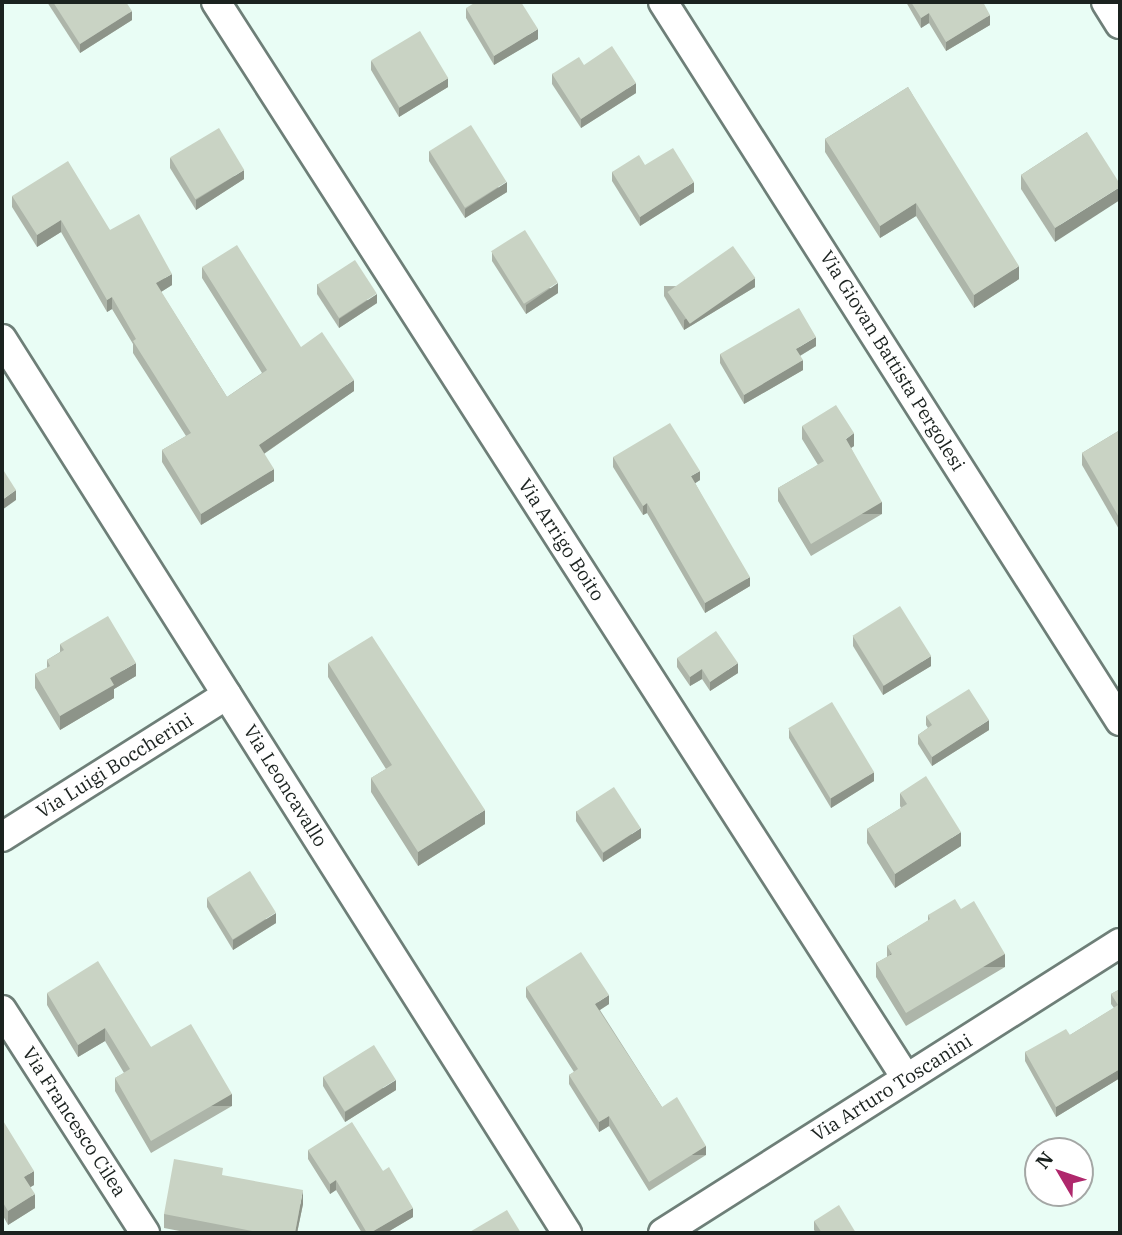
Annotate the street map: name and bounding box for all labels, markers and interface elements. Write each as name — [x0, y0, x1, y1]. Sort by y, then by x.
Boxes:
street label: Via Giovan Battista Pergolesi — [815, 247, 969, 475]
street label: Via Arrigo Boito — [513, 475, 609, 605]
street label: Via Luigi Boccherini — [33, 709, 197, 823]
street label: Via Leoncavallo — [238, 721, 332, 851]
street label: Via Arturo Toscanini — [808, 1029, 976, 1147]
street label: Via Francesco Cilea — [17, 1043, 131, 1201]
north arrow — [1024, 1137, 1094, 1207]
text: N — [1030, 1147, 1058, 1173]

